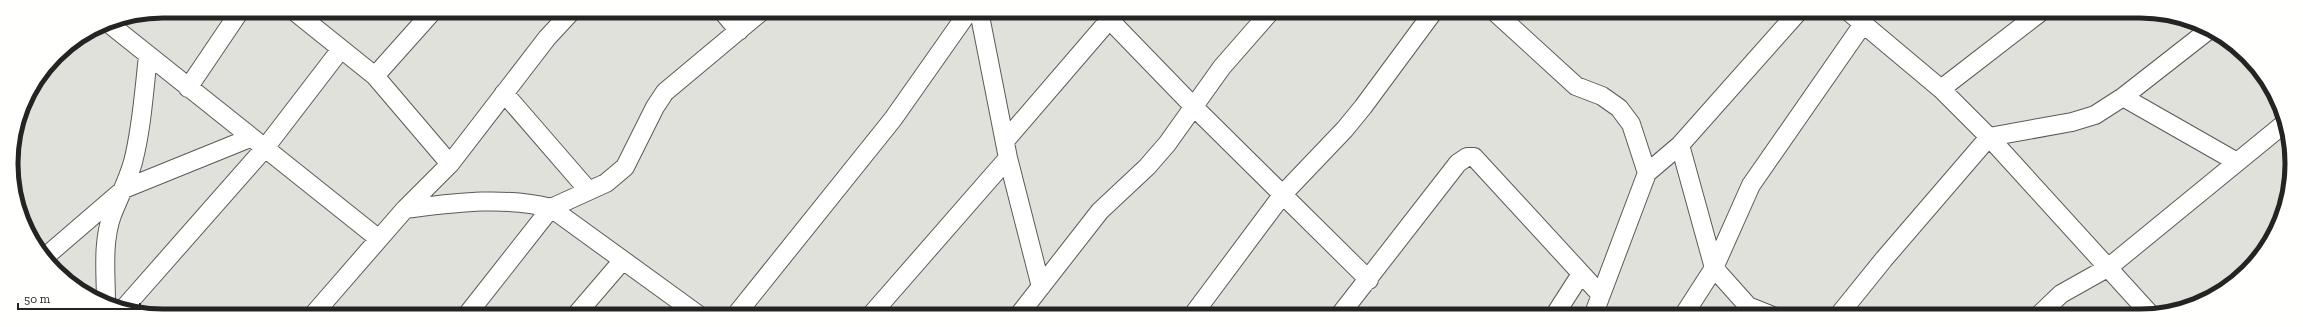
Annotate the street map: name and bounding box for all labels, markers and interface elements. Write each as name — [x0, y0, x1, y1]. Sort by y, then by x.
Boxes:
scale bar — [18, 285, 140, 311]
text: 50 m — [24, 292, 51, 306]

